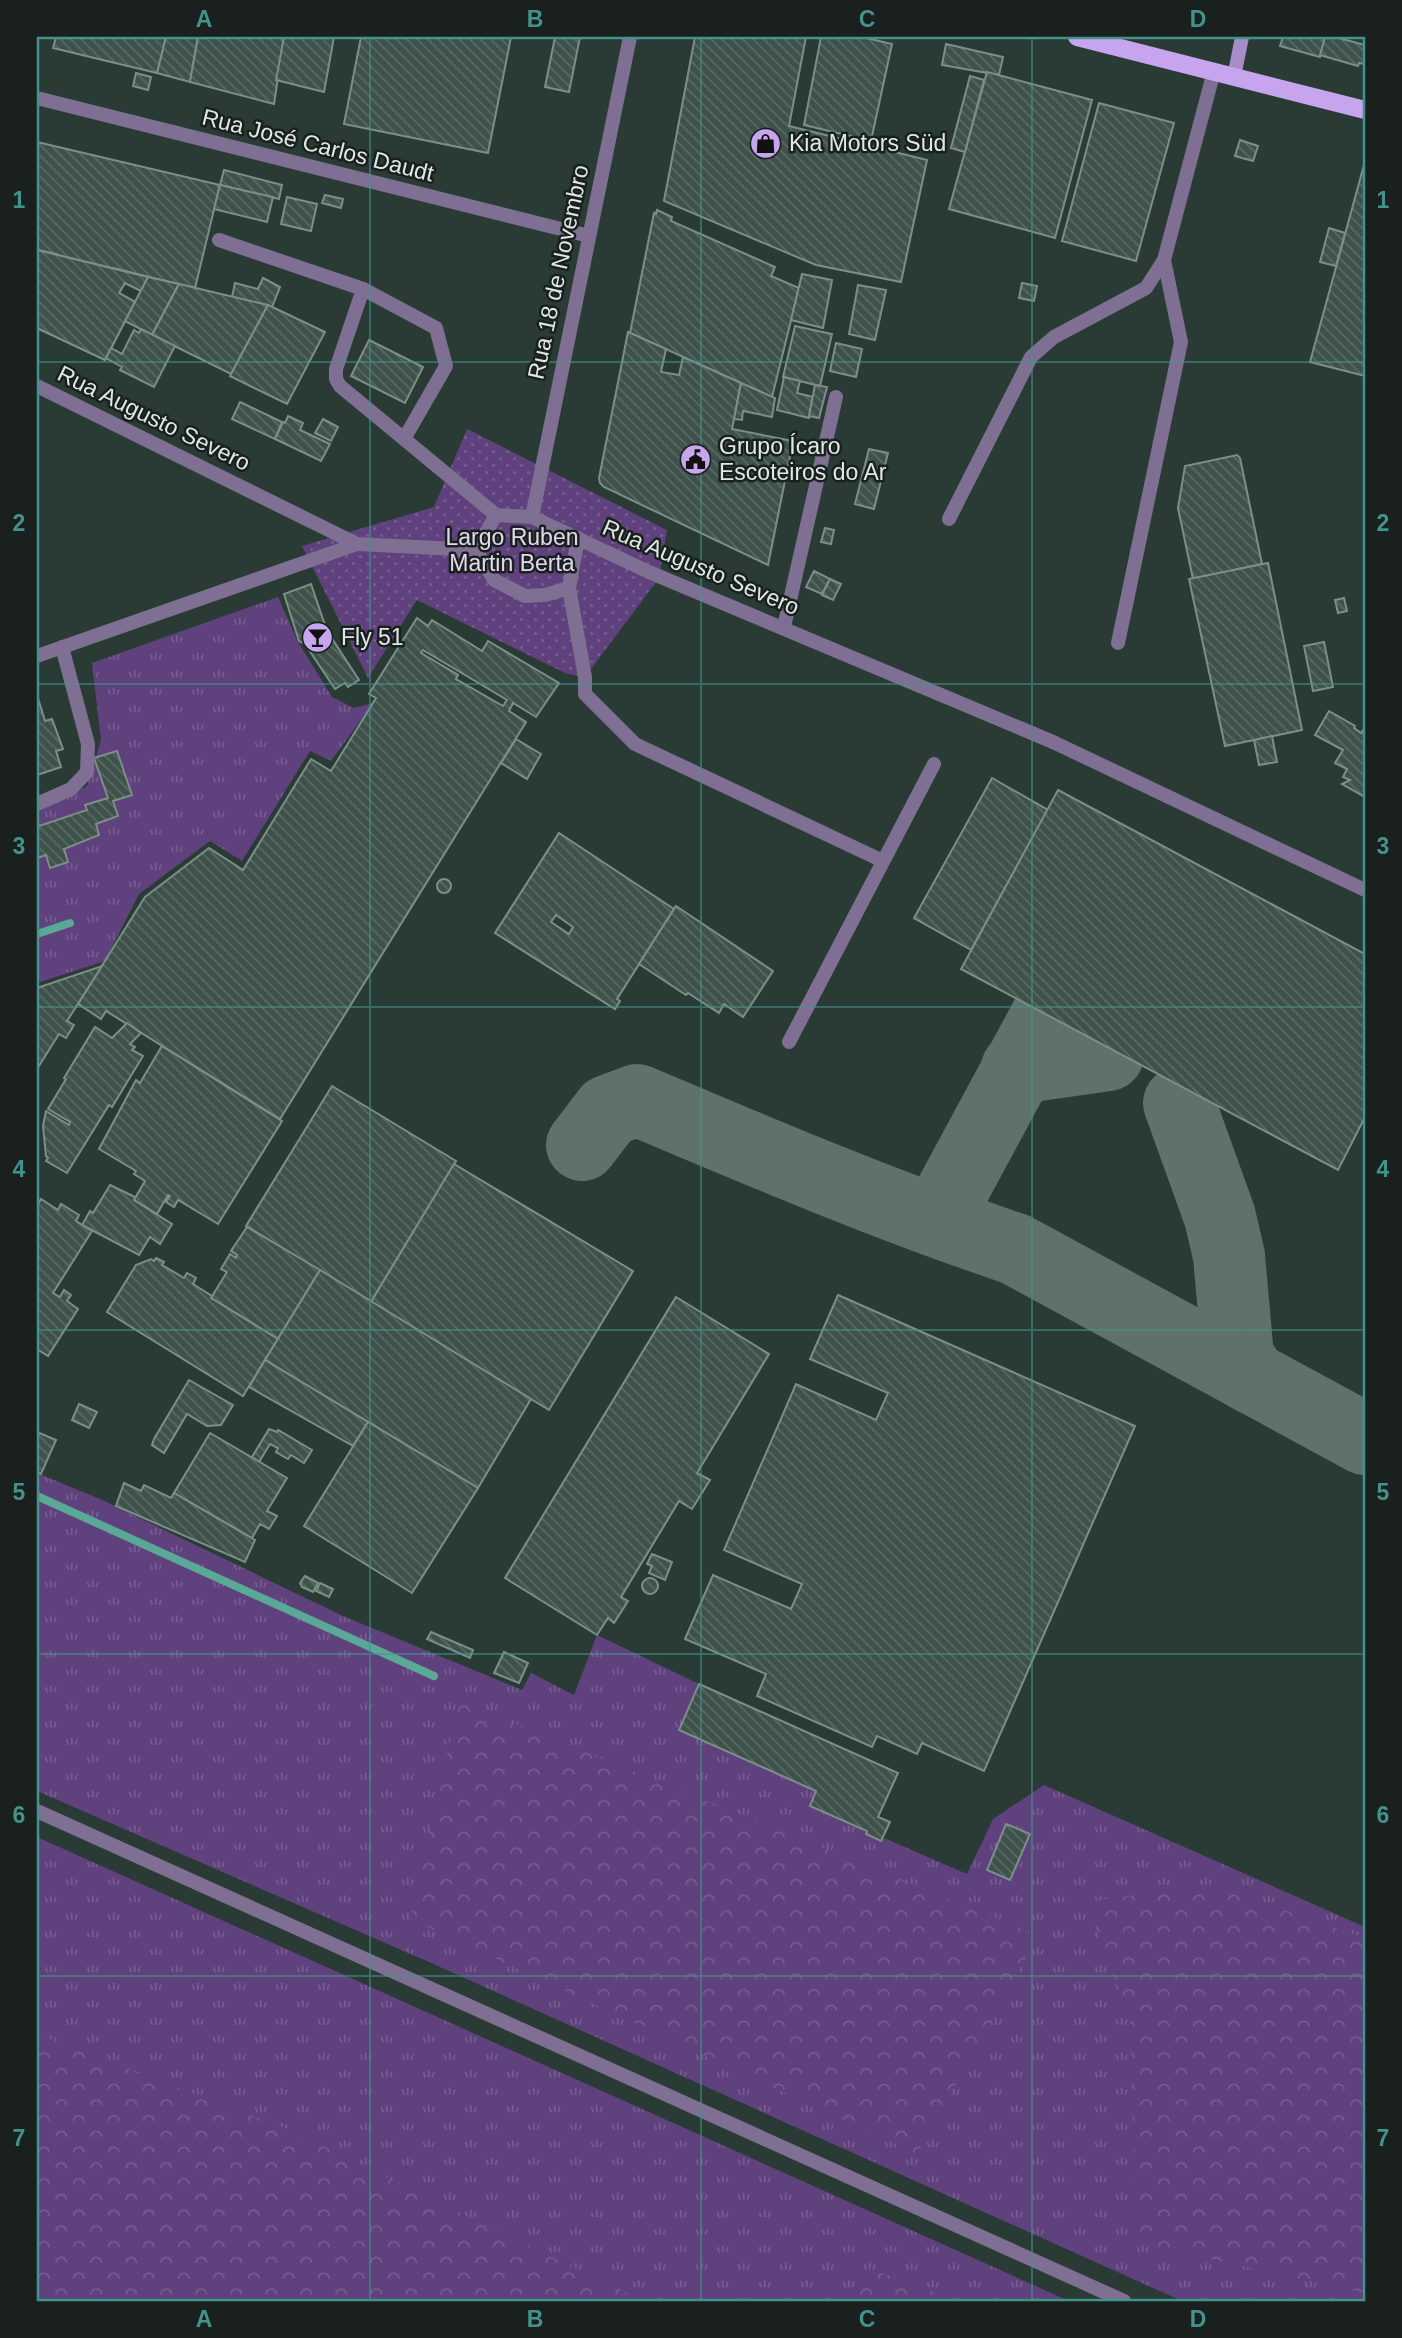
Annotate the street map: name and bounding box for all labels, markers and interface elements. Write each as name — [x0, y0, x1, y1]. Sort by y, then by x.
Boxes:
text: A — [196, 6, 212, 32]
text: B — [527, 6, 543, 32]
text: C — [859, 6, 875, 32]
text: D — [1190, 6, 1206, 32]
street label: Rua José Carlos Daudt — [199, 104, 437, 187]
shop icon: Kia Motors Süd — [749, 126, 783, 160]
place label: Kia Motors Süd — [789, 130, 946, 156]
street label: Rua 18 de Novembro — [523, 162, 593, 382]
text: 1 — [13, 187, 26, 213]
text: 1 — [1377, 187, 1390, 213]
street label: Rua Augusto Severo — [53, 360, 255, 476]
place label: Grupo Ícaro Escoteiros do Ar — [719, 433, 887, 485]
public building icon: Grupo Ícaro Escoteiros do Ar — [679, 442, 713, 476]
text: 2 — [13, 510, 25, 536]
text: 2 — [1377, 510, 1389, 536]
street label: Rua Augusto Severo — [599, 514, 803, 620]
park label: Largo Ruben Martin Berta — [446, 524, 579, 576]
bar icon: Fly 51 — [301, 620, 335, 654]
place label: Fly 51 — [341, 624, 404, 650]
text: 3 — [13, 833, 25, 859]
text: 3 — [1377, 833, 1389, 859]
text: 4 — [13, 1156, 26, 1182]
text: 4 — [1377, 1156, 1390, 1182]
text: 5 — [13, 1479, 26, 1505]
text: 5 — [1377, 1479, 1390, 1505]
text: 6 — [13, 1802, 25, 1828]
text: 6 — [1377, 1802, 1389, 1828]
text: 7 — [13, 2125, 25, 2151]
text: 7 — [1377, 2125, 1389, 2151]
text: A — [196, 2306, 212, 2332]
text: B — [527, 2306, 543, 2332]
text: C — [859, 2306, 875, 2332]
text: D — [1190, 2306, 1206, 2332]

